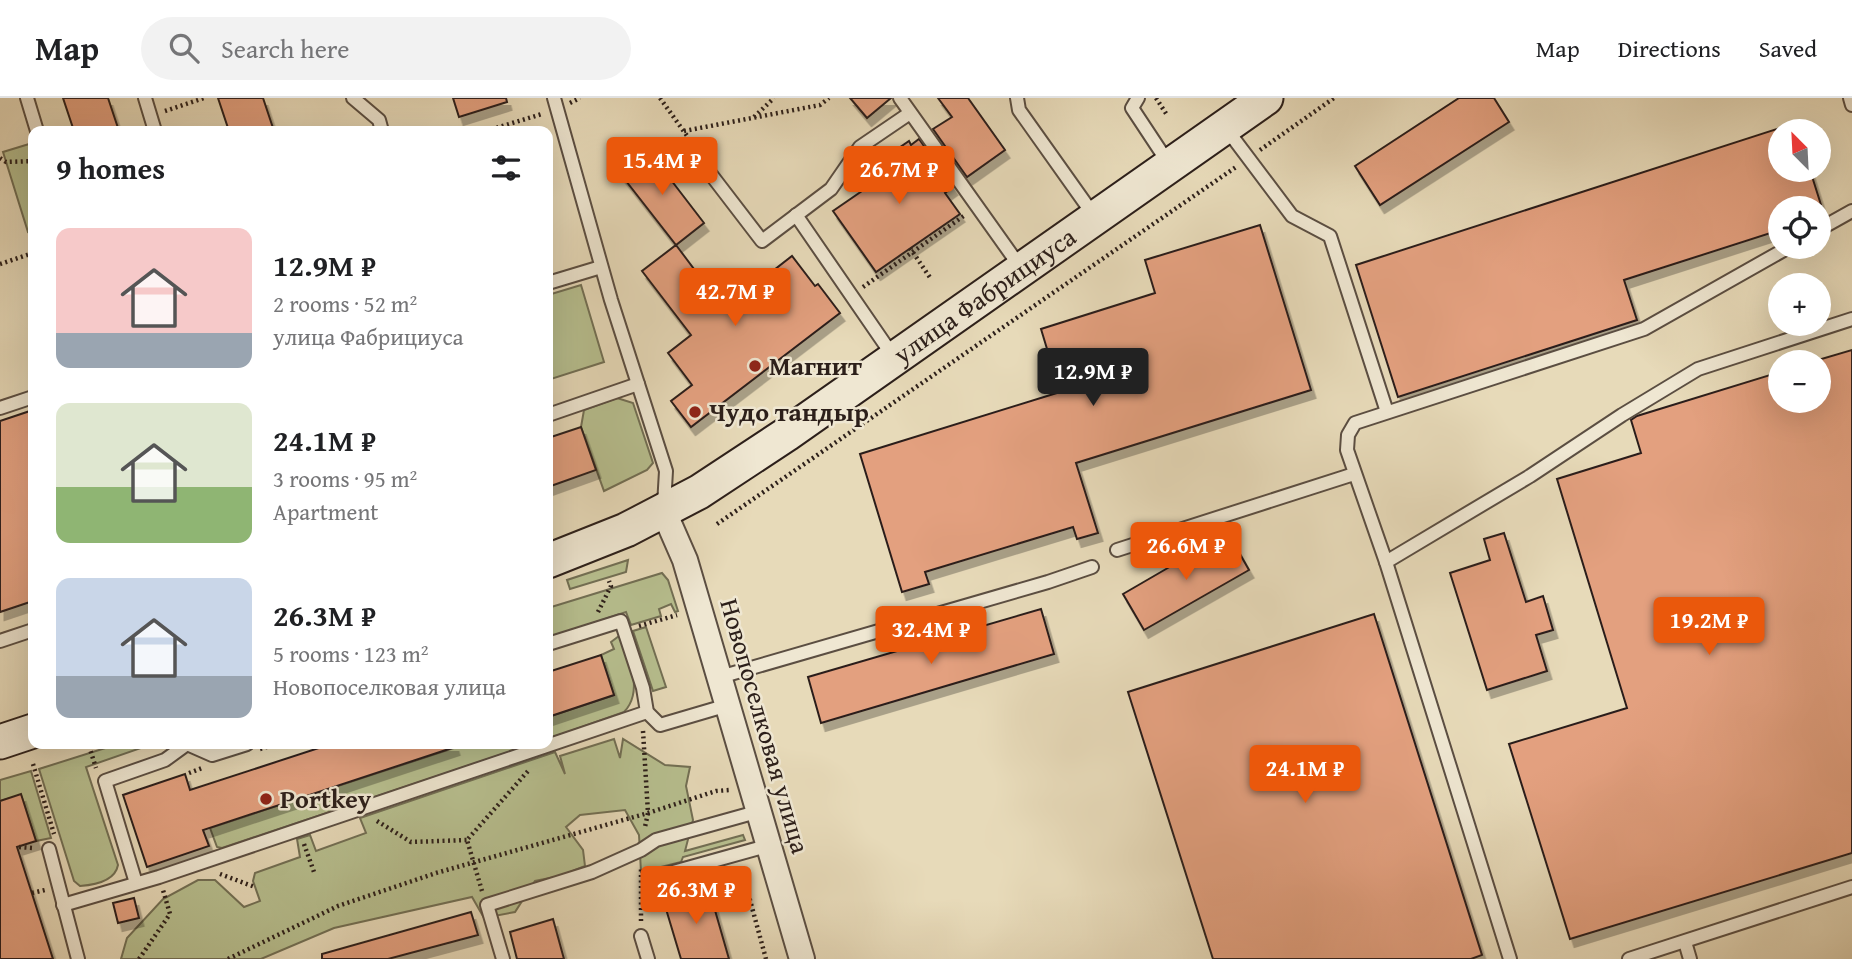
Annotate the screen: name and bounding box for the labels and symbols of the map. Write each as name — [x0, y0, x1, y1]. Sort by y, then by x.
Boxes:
north arrow — [1768, 119, 1830, 182]
pin: 15.4M ₽ — [597, 138, 727, 197]
pin: 26.7M ₽ — [834, 146, 964, 206]
street label: улица Фабрициуса — [884, 217, 1084, 373]
pin: 42.7M ₽ — [670, 268, 800, 328]
place label: Магнит — [769, 346, 862, 385]
pin: 12.9M ₽ — [1028, 348, 1158, 408]
marker: Магнит — [747, 358, 763, 374]
place label: Чудо тандыр — [709, 392, 869, 431]
marker: Чудо тандыр — [687, 404, 703, 420]
pin: 26.6M ₽ — [1121, 522, 1251, 582]
street label: Новопоселковая улица — [710, 594, 821, 858]
pin: 19.2M ₽ — [1644, 598, 1774, 657]
pin: 32.4M ₽ — [866, 606, 996, 666]
pin: 24.1M ₽ — [1240, 746, 1370, 805]
place label: Portkey — [280, 779, 372, 818]
marker: Portkey — [258, 791, 274, 807]
pin: 26.3M ₽ — [631, 866, 761, 926]

